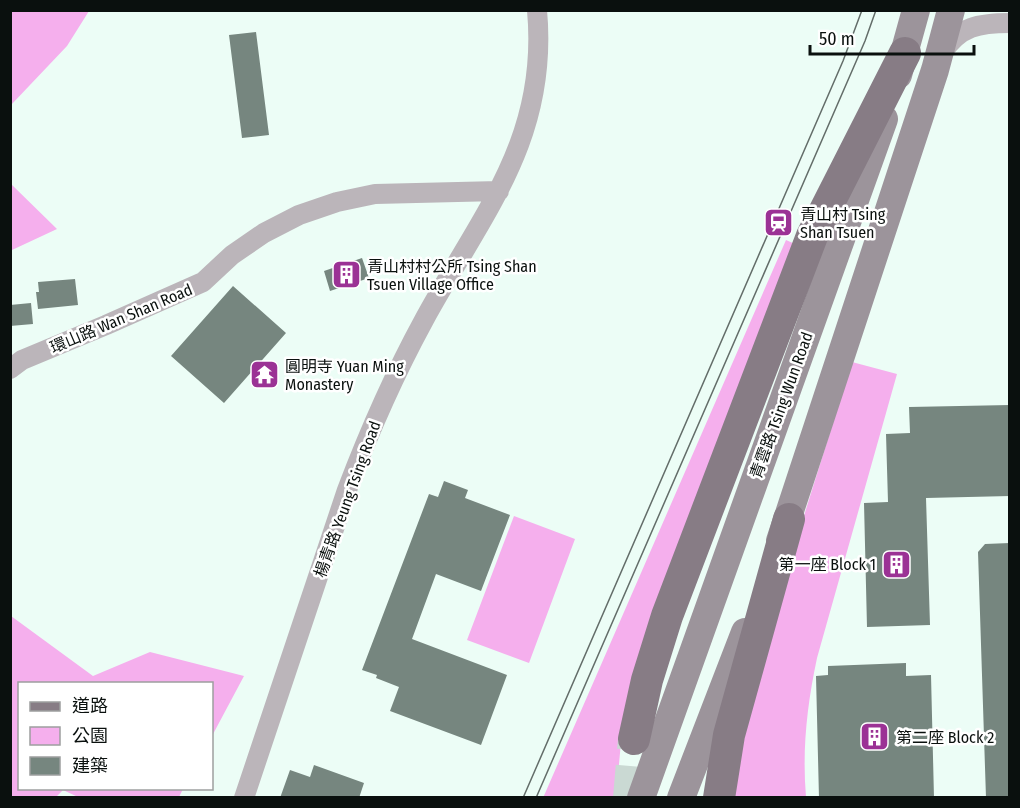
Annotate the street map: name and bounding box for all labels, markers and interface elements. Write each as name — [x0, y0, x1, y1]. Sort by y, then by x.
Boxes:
scale bar — [810, 18, 974, 56]
text: 50 m — [819, 28, 855, 50]
place label: 青山村 Tsing Shan Tsuen — [800, 205, 886, 242]
station icon: 青山村 Tsing Shan Tsuen — [763, 207, 795, 239]
place label: 青山村村公所 Tsing Shan Tsuen Village Office — [367, 257, 537, 294]
building icon: 青山村村公所 Tsing Shan Tsuen Village Office — [330, 259, 362, 291]
street label: 環山路 Wan Shan Road — [47, 280, 195, 357]
street label: 青雲路 Tsing Wun Road — [746, 329, 817, 481]
place label: 圓明寺 Yuan Ming Monastery — [285, 357, 404, 394]
temple icon: 圓明寺 Yuan Ming Monastery — [248, 359, 280, 391]
street label: 楊青路 Yeung Tsing Road — [310, 418, 385, 580]
building icon: 第一座 Block 1 — [881, 548, 913, 580]
place label: 第一座 Block 1 — [779, 555, 876, 574]
legend — [18, 682, 213, 790]
text: 道路 — [72, 695, 108, 717]
building icon: 第二座 Block 2 — [859, 721, 891, 753]
text: 公園 — [72, 725, 108, 747]
place label: 第二座 Block 2 — [896, 728, 994, 747]
text: 建築 — [72, 755, 108, 777]

